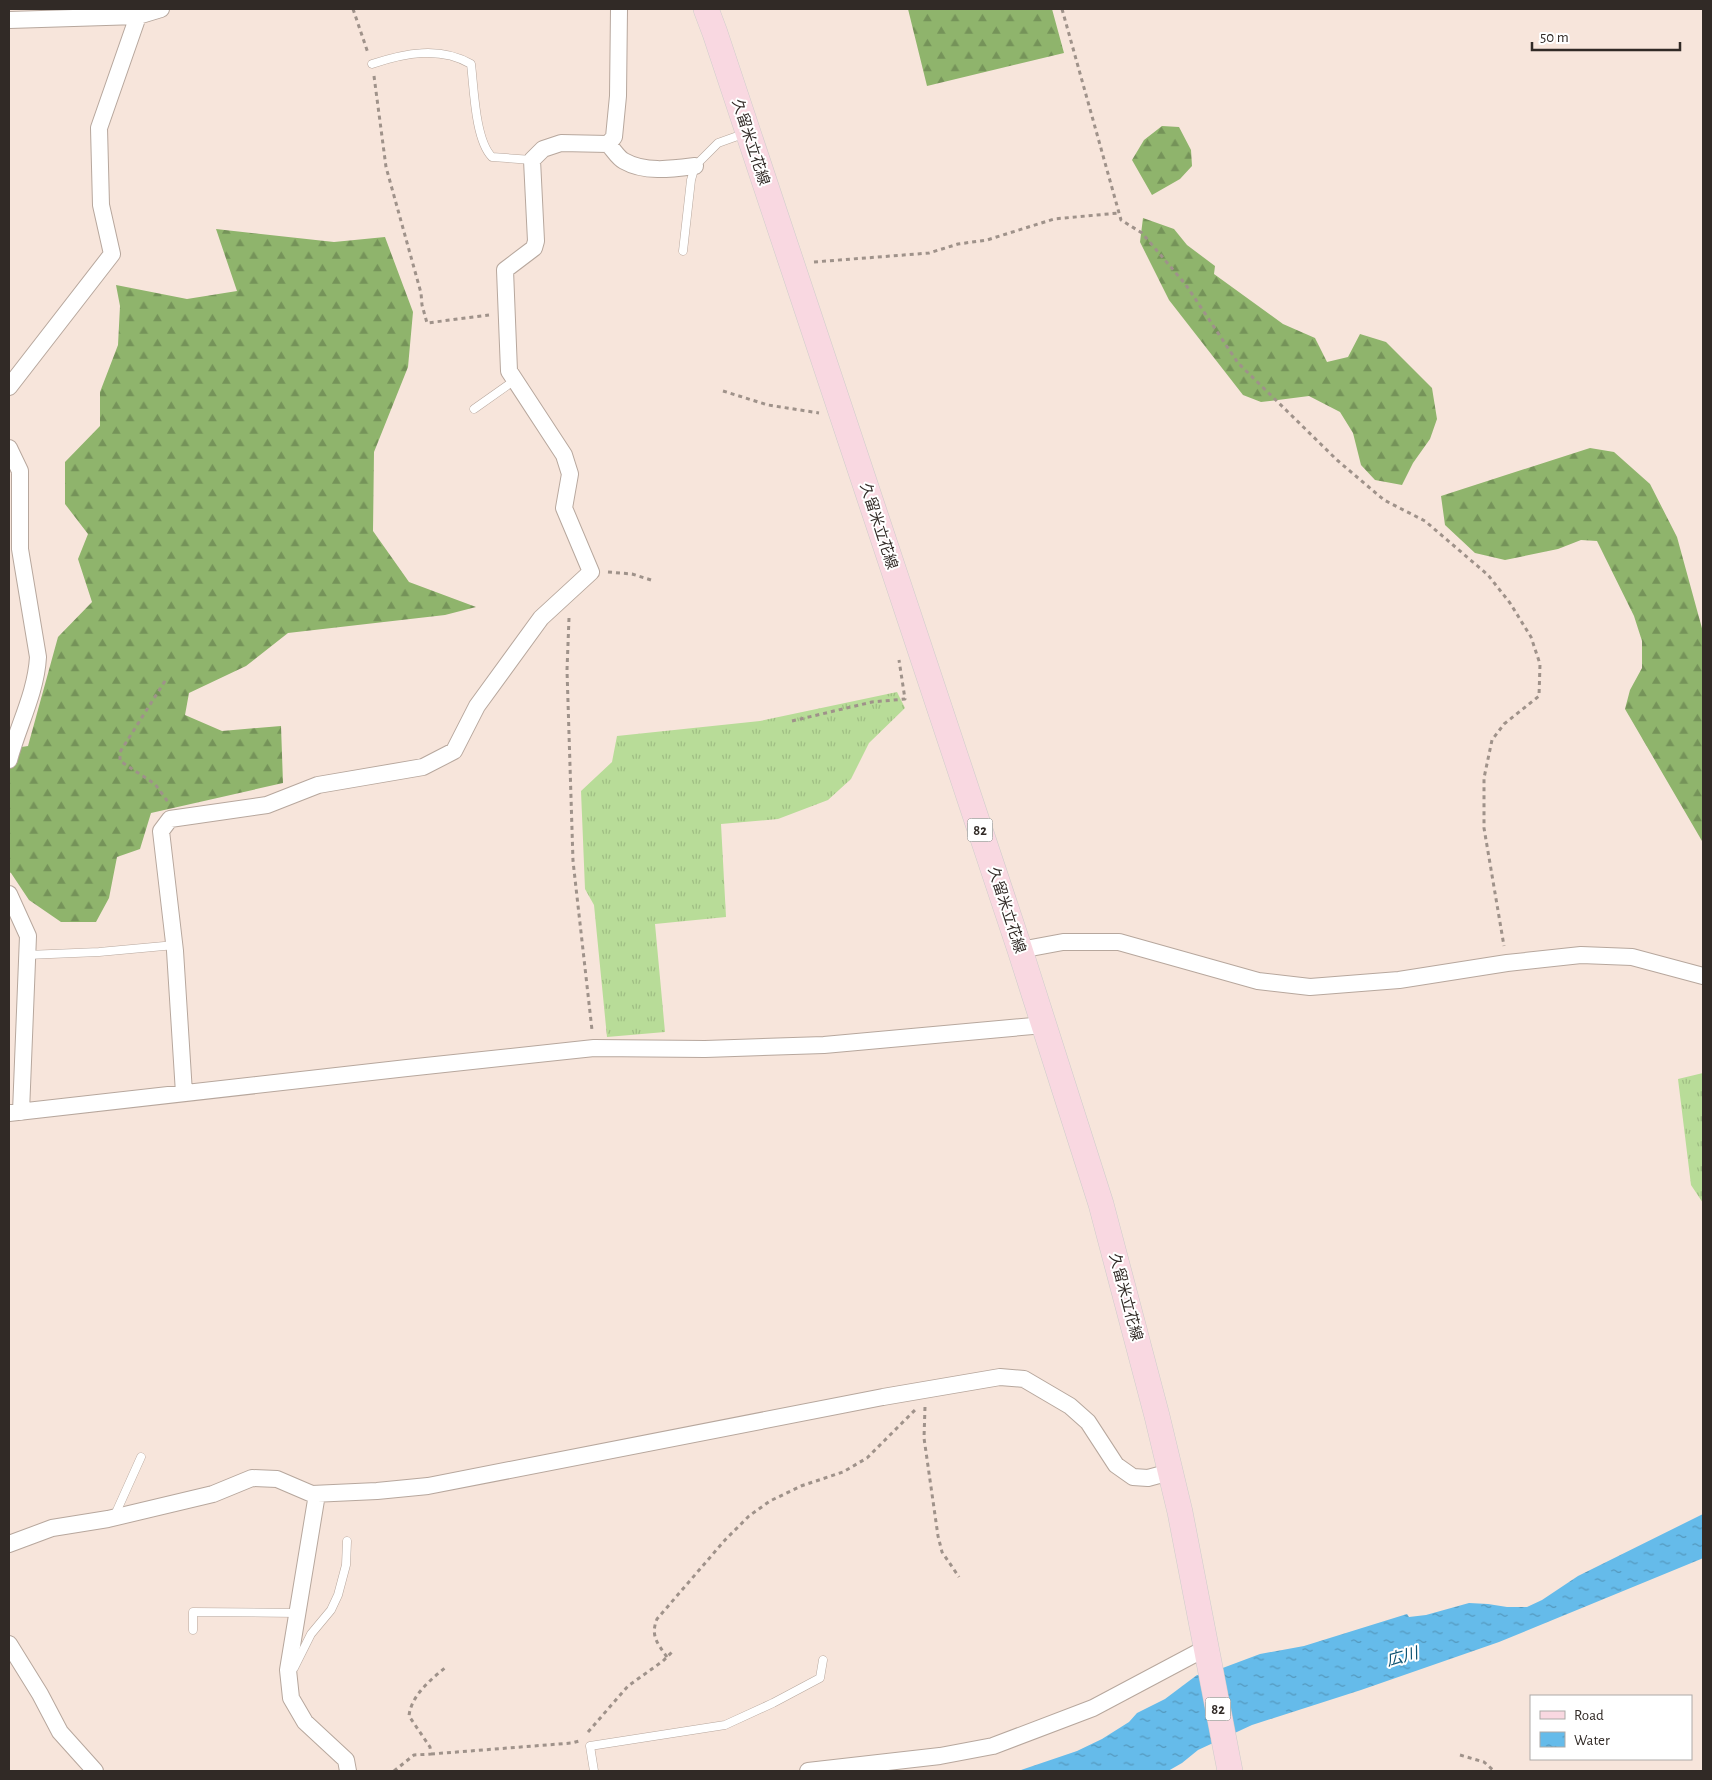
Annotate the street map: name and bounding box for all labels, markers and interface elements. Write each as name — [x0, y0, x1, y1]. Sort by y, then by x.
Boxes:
scale bar — [1532, 20, 1680, 52]
text: 50 m — [1540, 30, 1569, 45]
street label: 久留米立花線 — [729, 97, 773, 187]
street label: 久留米立花線 — [857, 481, 901, 571]
road number: 82 — [968, 818, 992, 842]
street label: 久留米立花線 — [985, 865, 1029, 955]
street label: 久留米立花線 — [1107, 1251, 1145, 1343]
water label: 広川 — [1384, 1644, 1422, 1669]
legend — [1530, 1695, 1692, 1760]
road number: 82 — [1206, 1698, 1230, 1720]
text: Road — [1574, 1708, 1604, 1723]
text: Water — [1574, 1733, 1610, 1748]

